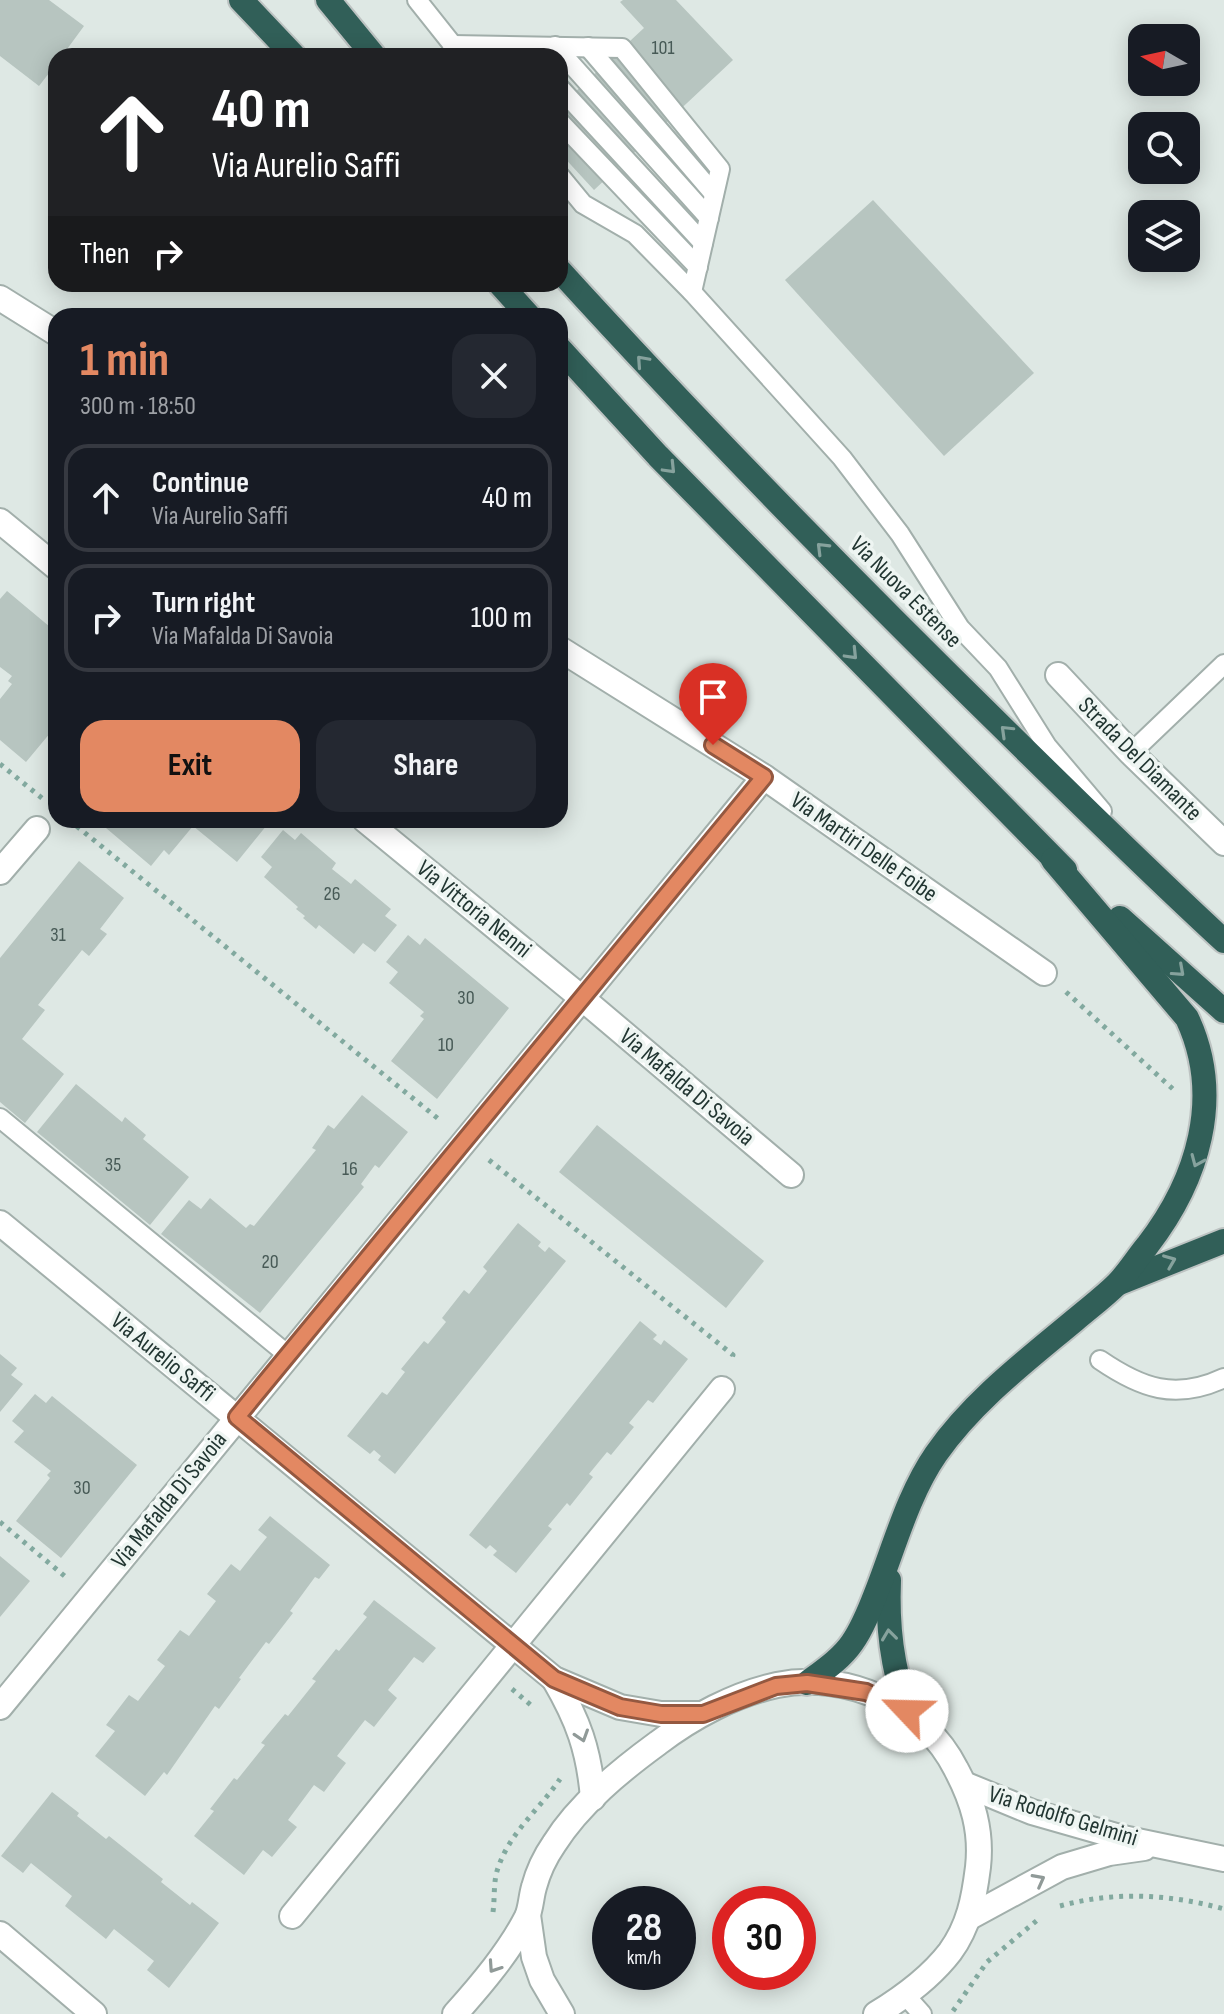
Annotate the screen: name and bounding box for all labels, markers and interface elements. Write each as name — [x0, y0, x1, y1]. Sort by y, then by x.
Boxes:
north arrow — [1128, 24, 1200, 96]
map controls — [1128, 24, 1200, 272]
house number: 101 — [652, 36, 674, 60]
text: 40 m — [212, 77, 311, 144]
icon: ahead — [80, 80, 184, 184]
button: search — [1128, 112, 1200, 184]
text: Via Aurelio Saffi — [212, 145, 401, 188]
button: layers — [1128, 200, 1200, 272]
icon: right — [146, 232, 190, 276]
text: Then — [80, 236, 130, 272]
text: 1 min — [80, 332, 169, 389]
button: close — [452, 334, 536, 418]
one-way arrow — [637, 355, 651, 370]
text: 300 m · 18:50 — [80, 391, 196, 422]
one-way arrow — [661, 459, 675, 473]
text: Continue — [152, 465, 249, 501]
icon: ahead — [84, 476, 128, 520]
text: 40 m — [482, 480, 532, 516]
text: Via Aurelio Saffi — [152, 501, 288, 532]
street label: Via Nuova Estense — [844, 530, 968, 654]
one-way arrow — [817, 543, 831, 557]
text: Turn right — [152, 585, 255, 621]
icon: right — [84, 596, 128, 640]
text: 100 m — [471, 600, 532, 636]
text: Via Mafalda Di Savoia — [152, 621, 333, 652]
one-way arrow — [843, 645, 857, 659]
pin — [679, 663, 747, 745]
icon: arrive — [691, 675, 735, 719]
street label: Strada Del Diamante — [1072, 691, 1208, 827]
button: Exit — [80, 720, 300, 812]
button: Share — [316, 720, 536, 812]
one-way arrow — [1001, 726, 1015, 741]
street label: Via Martiri Delle Foibe — [785, 786, 943, 908]
street label: Via Vittoria Nenni — [411, 854, 537, 964]
house number: 26 — [324, 882, 341, 906]
house number: 31 — [50, 923, 66, 947]
one-way arrow — [1170, 962, 1185, 976]
house number: 30 — [457, 986, 475, 1010]
street label: Via Mafalda Di Savoia — [614, 1022, 760, 1152]
house number: 10 — [438, 1033, 454, 1057]
house number: 35 — [105, 1153, 121, 1177]
one-way arrow — [1190, 1153, 1206, 1168]
house number: 16 — [342, 1157, 358, 1181]
house number: 20 — [261, 1250, 279, 1274]
one-way arrow — [1162, 1254, 1176, 1271]
street label: Via Aurelio Saffi — [105, 1306, 221, 1408]
street label: Via Mafalda Di Savoia — [105, 1426, 233, 1574]
house number: 30 — [73, 1476, 91, 1500]
one-way arrow — [881, 1629, 898, 1642]
position arrow — [865, 1669, 949, 1753]
one-way arrow — [573, 1728, 589, 1742]
street label: Via Rodolfo Gelmini — [985, 1780, 1141, 1852]
one-way arrow — [1030, 1874, 1044, 1890]
speed limit sign: 30 — [712, 1886, 816, 1990]
text: 28 — [626, 1904, 662, 1952]
text: km/h — [627, 1946, 661, 1970]
one-way arrow — [489, 1958, 504, 1972]

